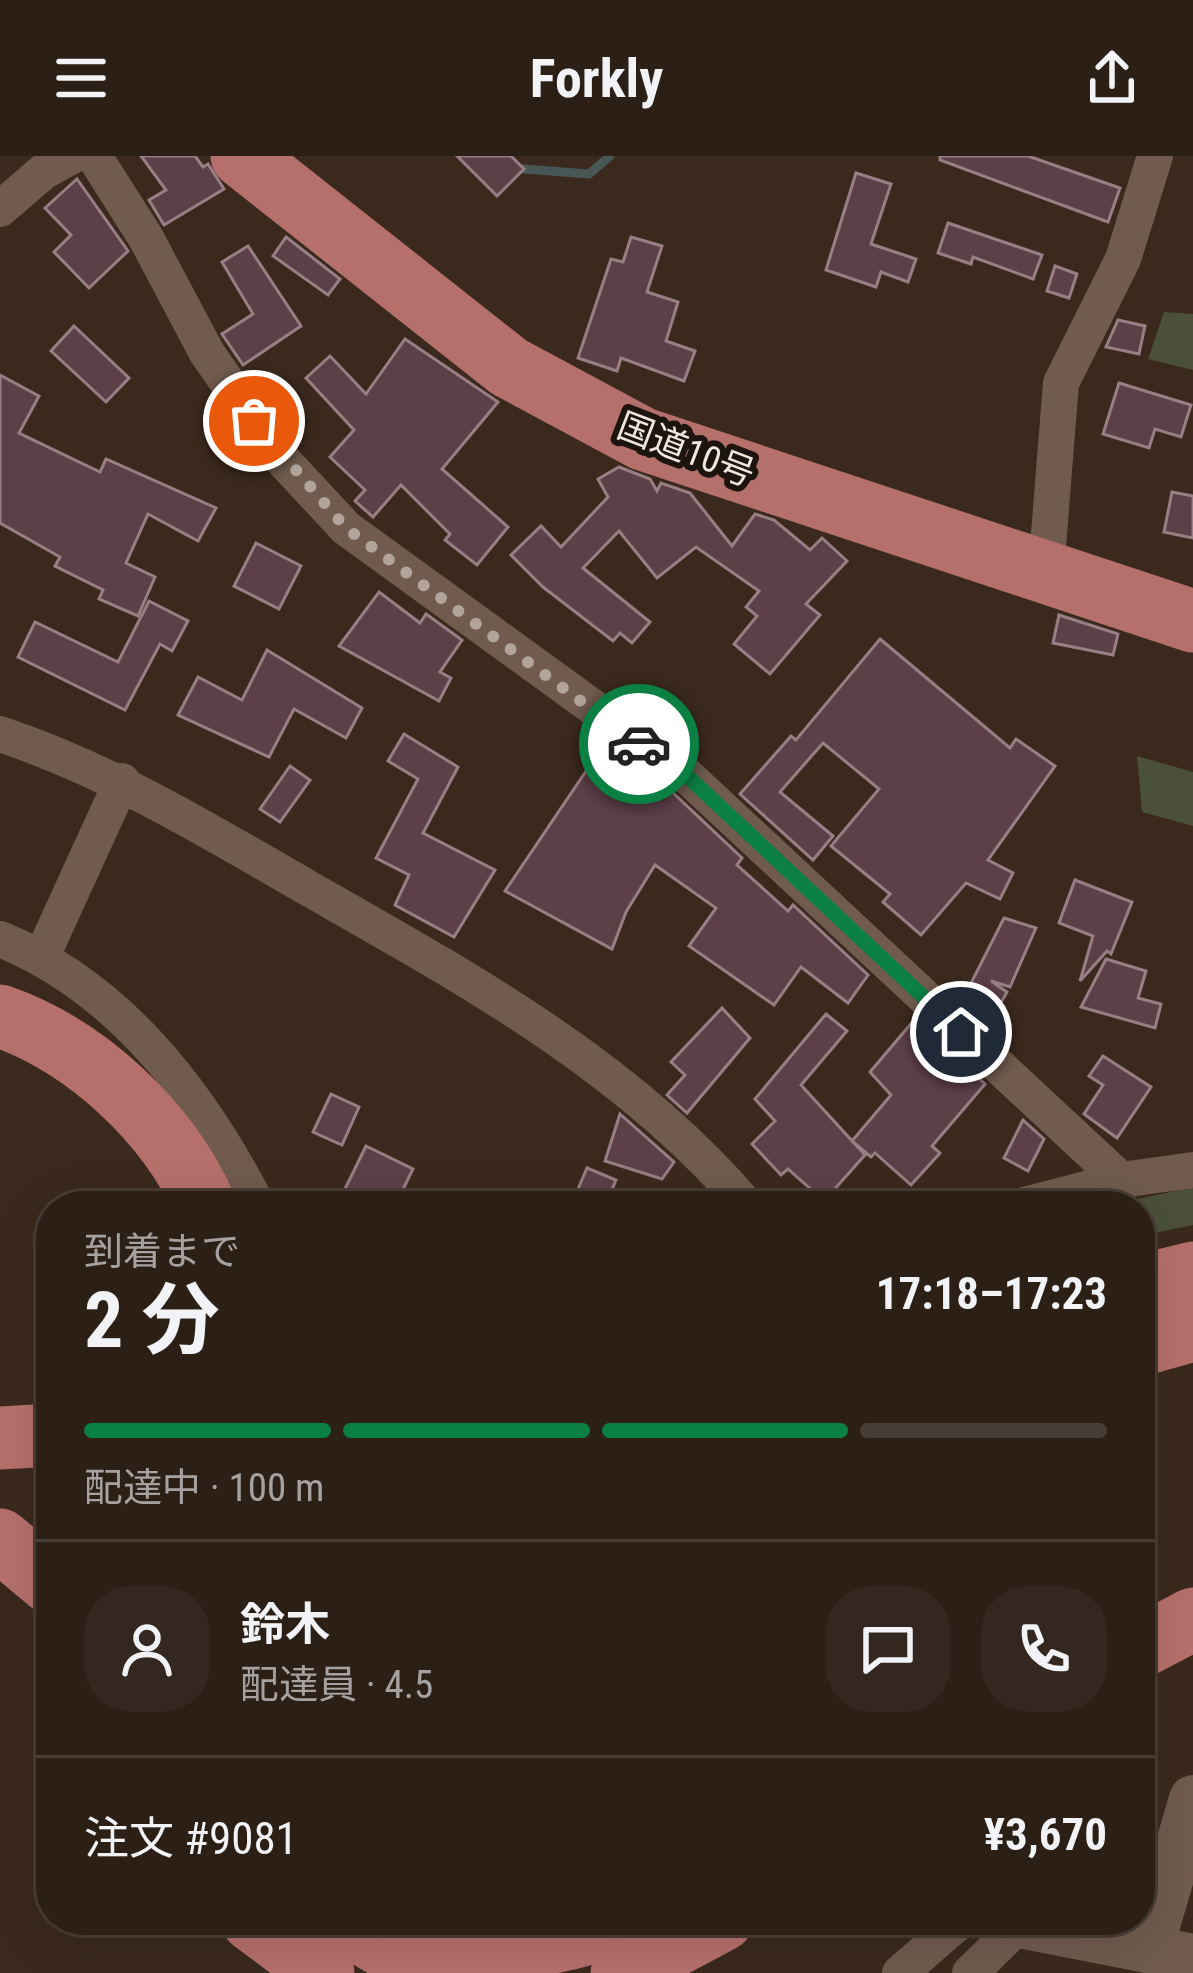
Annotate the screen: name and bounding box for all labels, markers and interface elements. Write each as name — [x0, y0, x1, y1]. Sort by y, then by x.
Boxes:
icon: menu — [48, 45, 114, 111]
icon: share — [1079, 45, 1145, 111]
text: Forkly — [530, 47, 663, 110]
pin — [203, 370, 305, 472]
icon: bag — [221, 388, 287, 454]
street label: 国道10号 — [611, 405, 761, 495]
courier — [579, 684, 699, 804]
icon: car — [606, 711, 672, 777]
pin — [910, 981, 1012, 1083]
icon: home — [928, 999, 994, 1065]
text: 到着まで — [84, 1229, 240, 1275]
text: 17:18–17:23 — [876, 1267, 1107, 1320]
text: 2 分 — [84, 1275, 219, 1366]
text: 配達中 · 100 m — [84, 1465, 324, 1511]
button: person — [84, 1586, 210, 1712]
button: chat — [825, 1586, 951, 1712]
button: phone — [981, 1586, 1107, 1712]
text: 鈴木 — [240, 1598, 330, 1651]
text: 配達員 · 4.5 — [240, 1662, 433, 1708]
text: ¥3,670 — [984, 1808, 1107, 1861]
text: 注文 #9081 — [84, 1812, 298, 1865]

